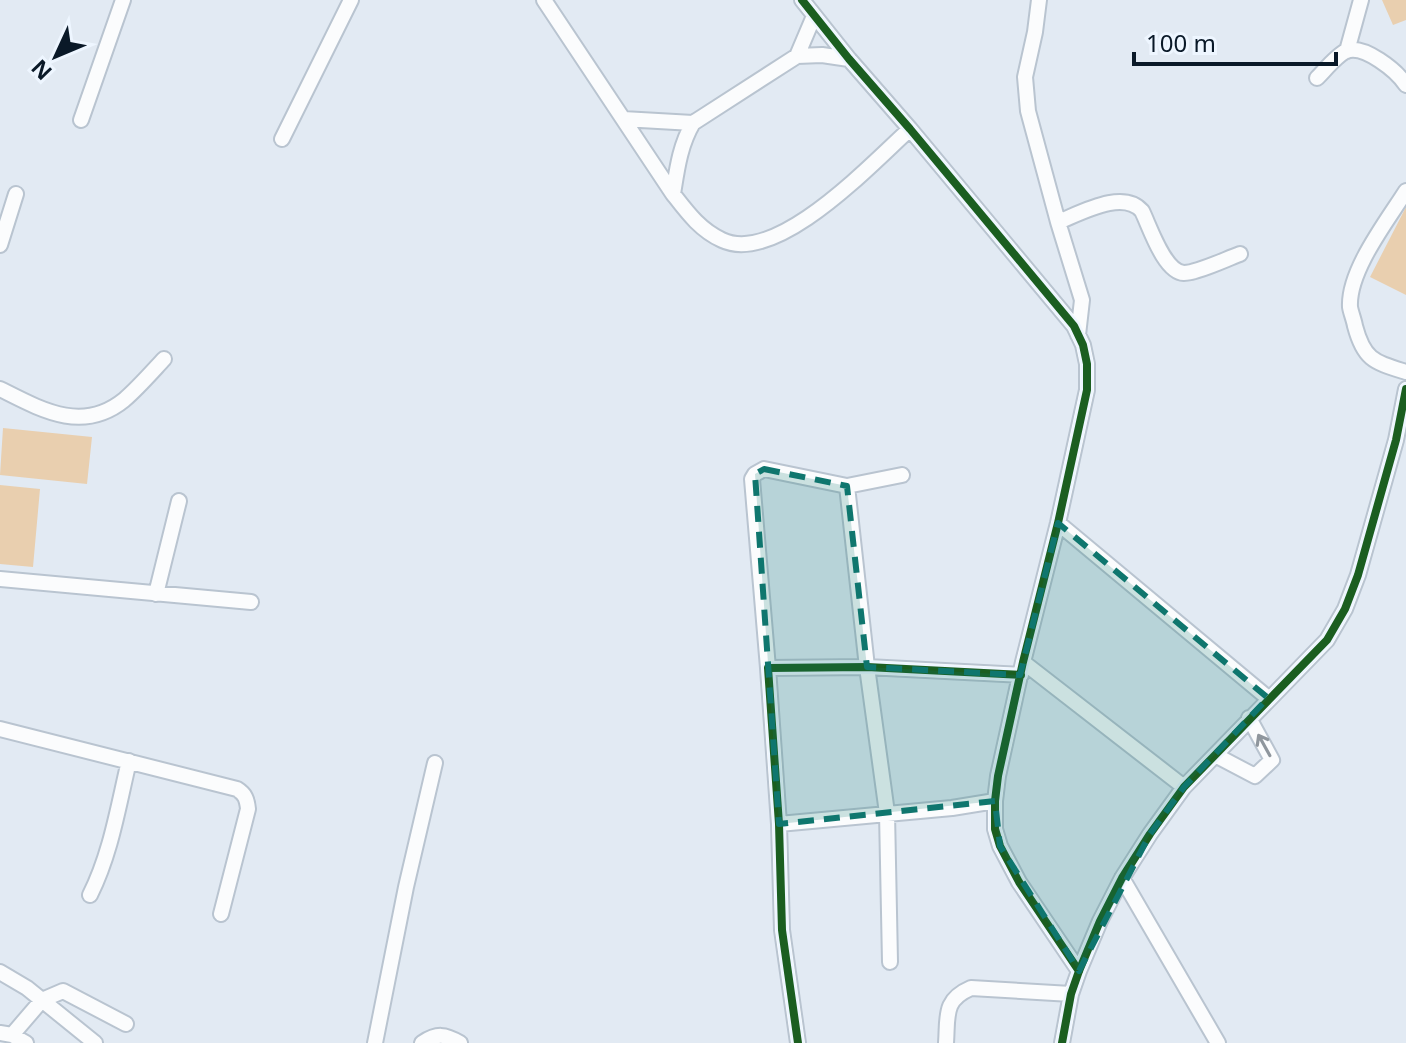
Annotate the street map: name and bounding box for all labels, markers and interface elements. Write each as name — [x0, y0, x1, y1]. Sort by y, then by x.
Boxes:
north arrow — [16, 16, 96, 96]
scale bar — [1134, 16, 1336, 66]
text: 100 m — [1146, 26, 1216, 59]
text: N — [24, 54, 58, 87]
one-way arrow — [1256, 734, 1272, 757]

